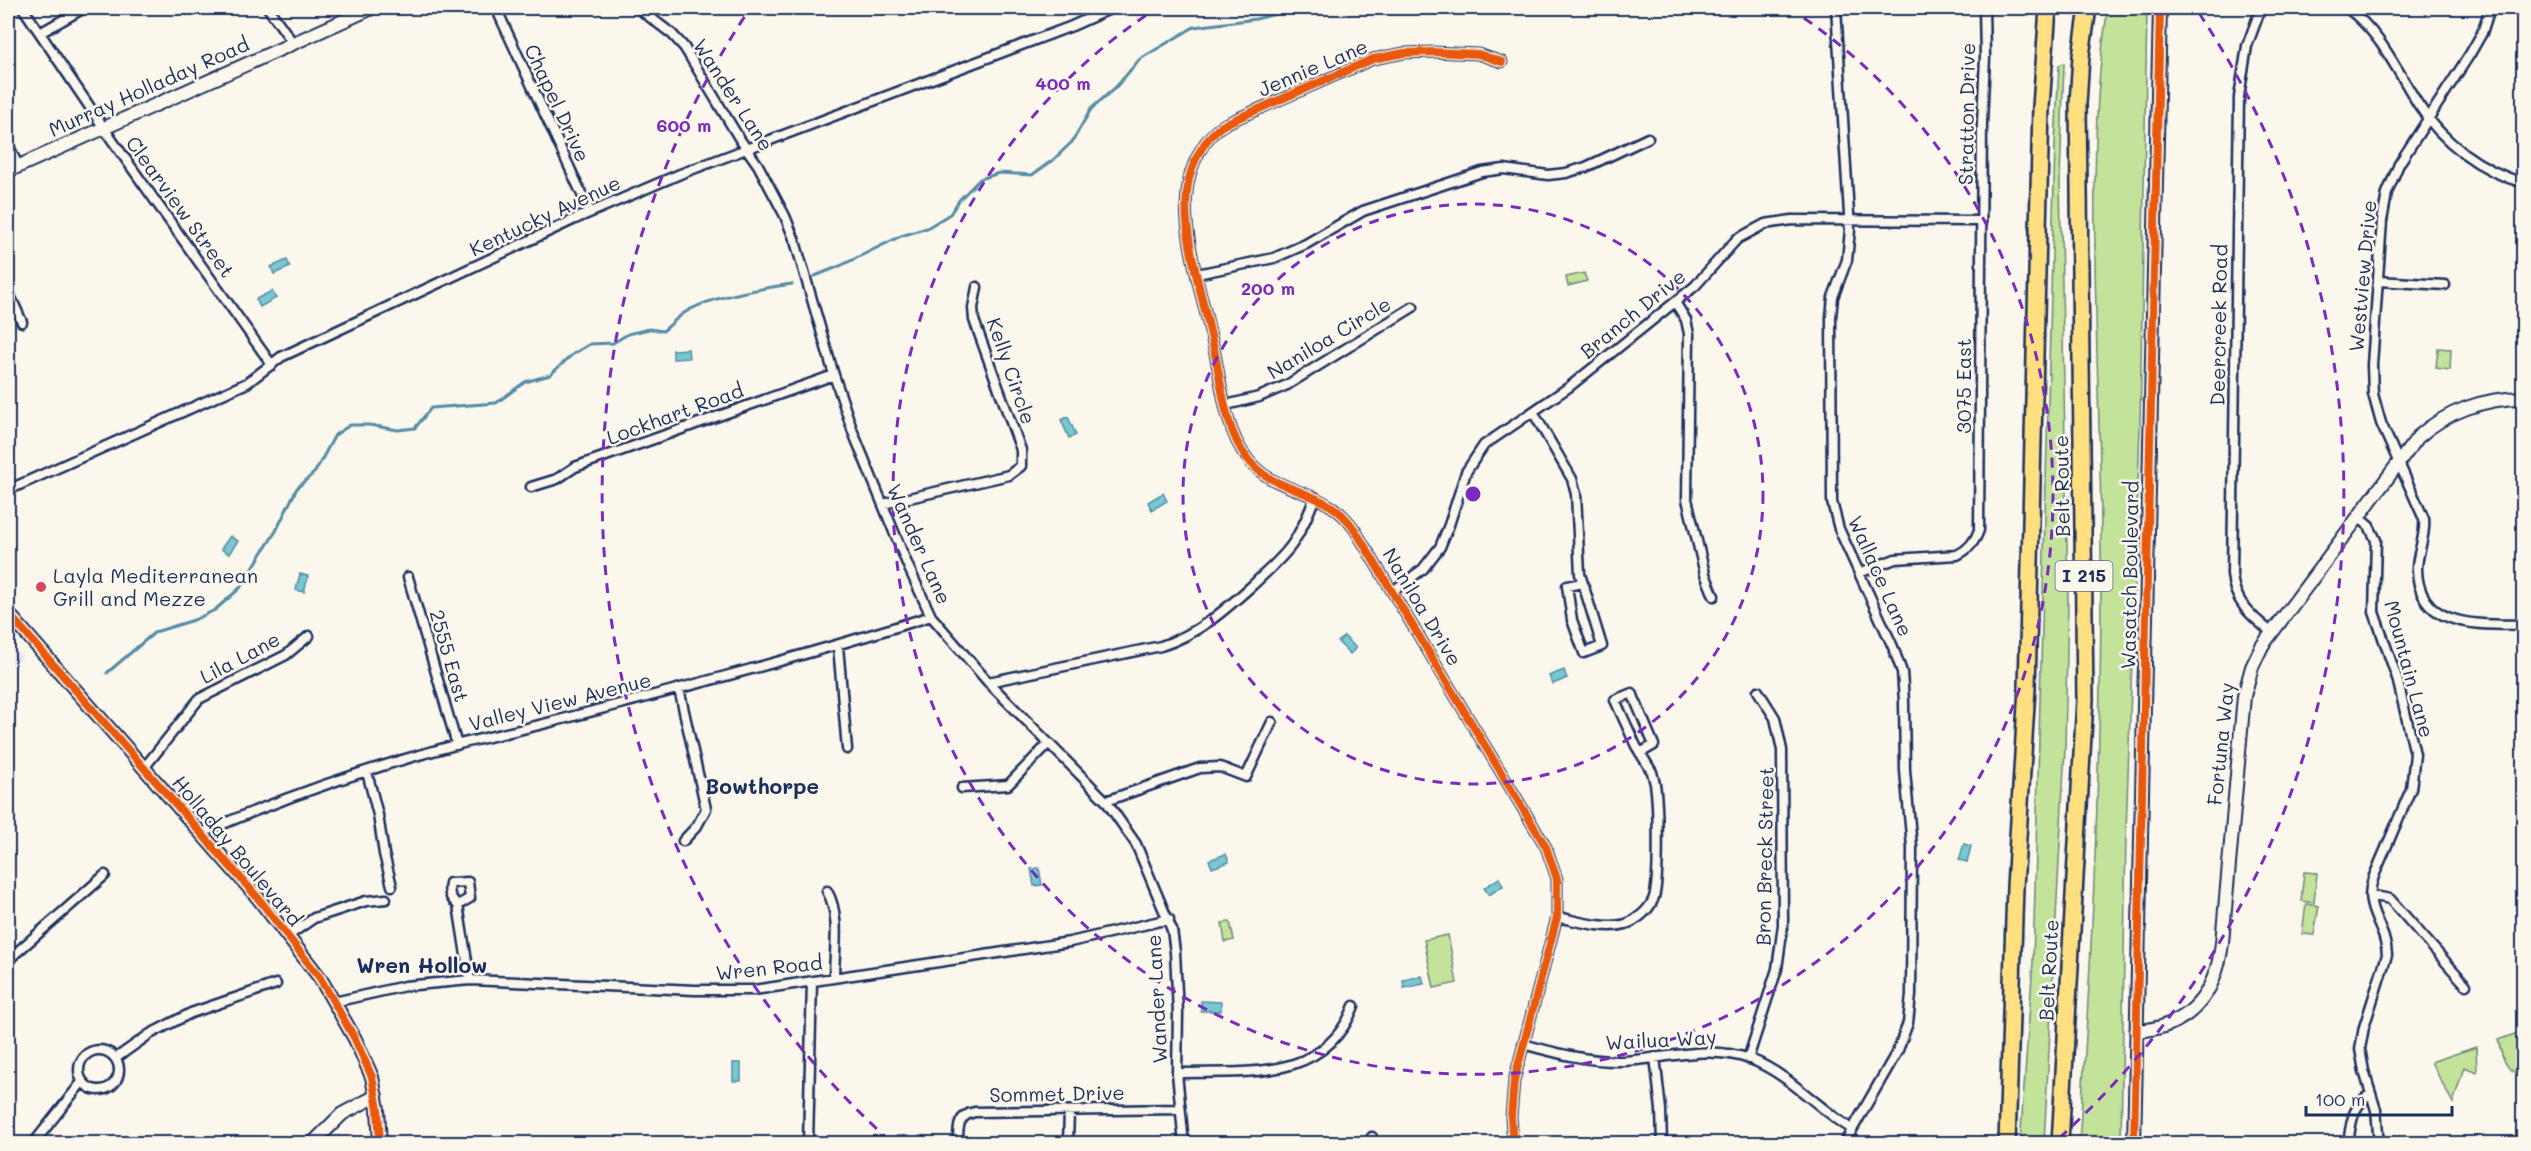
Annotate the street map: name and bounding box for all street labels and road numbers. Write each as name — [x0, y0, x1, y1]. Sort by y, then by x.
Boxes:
street label: Murray Holladay Road — [44, 30, 253, 142]
street label: Jennie Lane — [1254, 32, 1371, 102]
street label: Wander Lane — [688, 33, 780, 156]
street label: Chapel Drive — [519, 40, 597, 166]
street label: Stratton Drive — [1952, 43, 1980, 185]
street label: Clearview Street — [121, 130, 241, 282]
street label: Kentucky Avenue — [465, 169, 624, 261]
street label: Westview Drive — [2342, 199, 2382, 353]
street label: Deercreek Road — [2204, 244, 2232, 406]
street label: Branch Drive — [1574, 263, 1690, 364]
street label: Naniloa Circle — [1262, 290, 1395, 384]
street label: Kelly Circle — [982, 314, 1042, 427]
street label: 3075 East — [1950, 338, 1976, 434]
street label: Lockhart Road — [603, 376, 747, 450]
street label: Belt Route — [2047, 435, 2075, 537]
street label: Wander Lane — [882, 479, 958, 608]
street label: Wasatch Boulevard — [2114, 480, 2144, 670]
street label: Wallace Lane — [1843, 511, 1919, 640]
street label: Naniloa Drive — [1377, 543, 1468, 670]
road number: I 215 — [2056, 561, 2112, 591]
street label: Mountain Lane — [2379, 597, 2441, 740]
street label: 2555 East — [424, 606, 476, 705]
street label: Lila Lane — [195, 625, 284, 689]
street label: Valley View Avenue — [466, 666, 654, 736]
street label: Fortuna Way — [2201, 681, 2239, 807]
street label: Bron Breck Street — [1749, 766, 1779, 946]
street label: Holladay Boulevard — [167, 770, 308, 931]
street label: Belt Route — [2032, 918, 2064, 1021]
street label: Wander Lane — [1140, 934, 1172, 1064]
street label: Wren Road — [714, 948, 824, 986]
street label: Wailua Way — [1605, 1023, 1717, 1055]
street label: Sommet Drive — [989, 1079, 1125, 1107]

